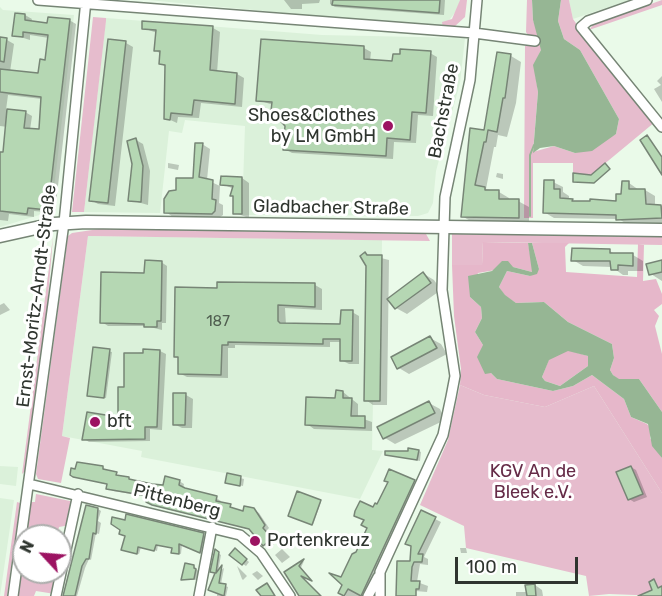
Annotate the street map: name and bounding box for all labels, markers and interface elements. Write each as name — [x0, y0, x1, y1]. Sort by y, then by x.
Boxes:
street label: Bachstraße — [424, 62, 464, 160]
place label: Shoes&Clothes by LM GmbH — [248, 105, 376, 148]
marker: Shoes&Clothes by LM GmbH — [381, 119, 395, 133]
street label: Ernst-Moritz-Arndt-Straße — [13, 183, 61, 409]
street label: Gladbacher Straße — [253, 196, 409, 220]
house number: 187 — [206, 313, 230, 331]
place label: bft — [107, 411, 132, 433]
marker: bft — [88, 415, 102, 429]
park label: KGV An de Bleek e.V. — [490, 461, 576, 504]
street label: Pittenberg — [131, 480, 223, 522]
north arrow — [12, 524, 72, 584]
place label: Portenkreuz — [267, 530, 370, 552]
marker: Portenkreuz — [248, 534, 262, 548]
text: N — [16, 537, 38, 556]
scale bar — [458, 545, 581, 583]
text: 100 m — [466, 556, 517, 578]

